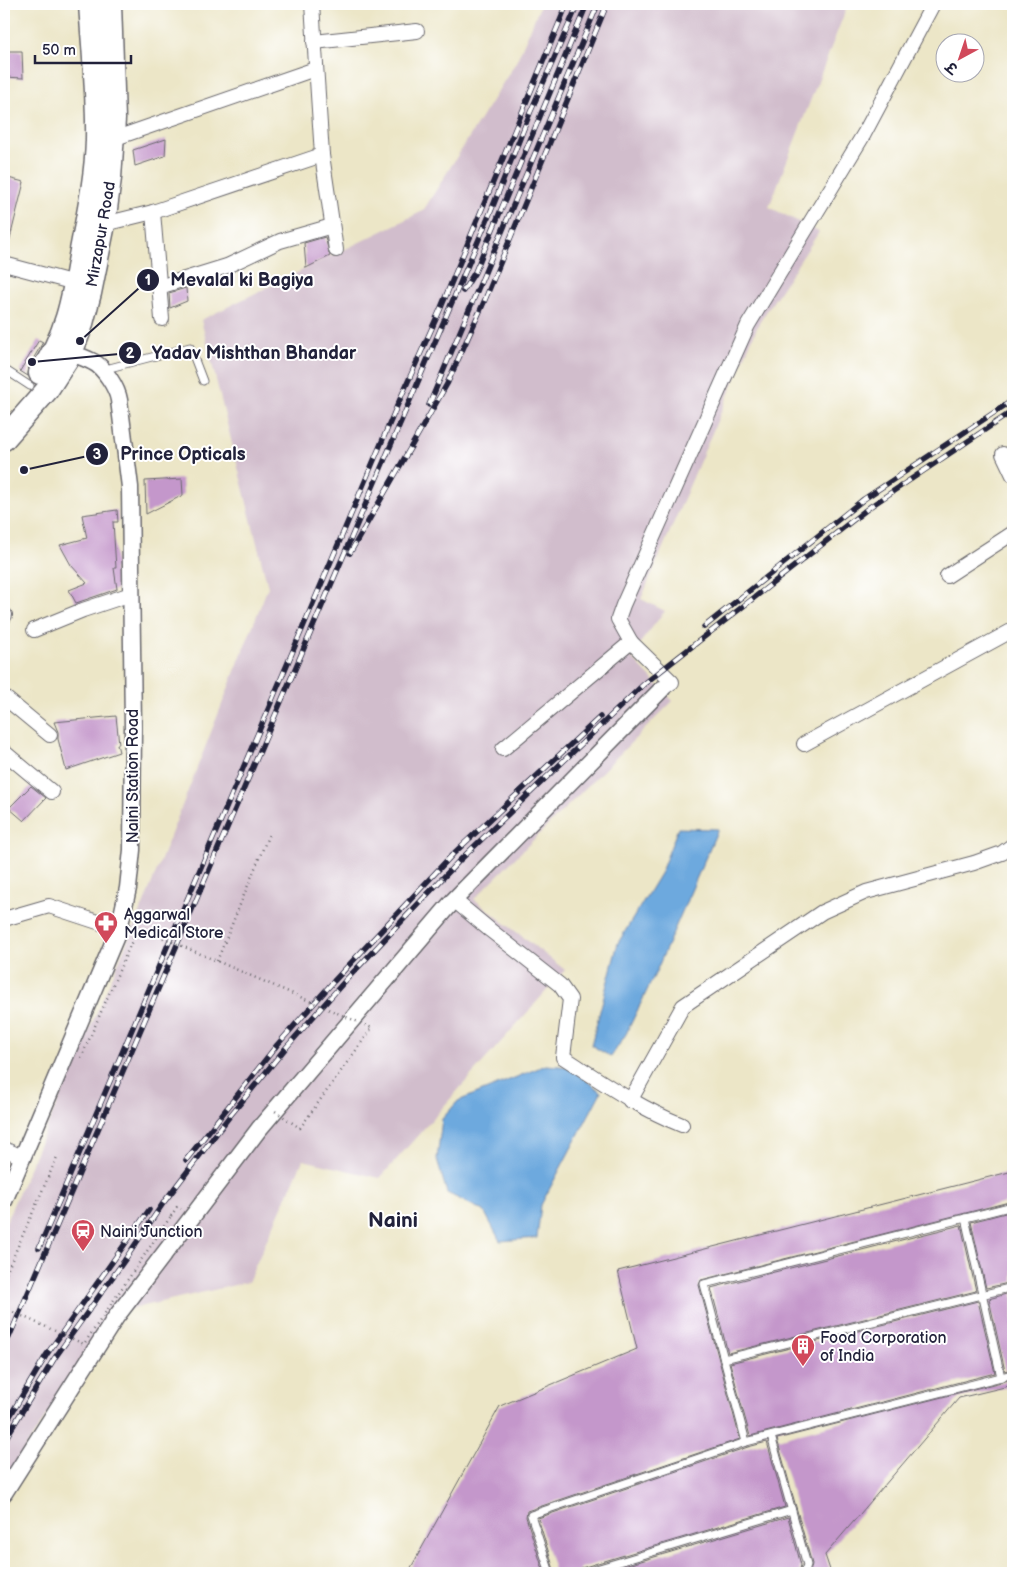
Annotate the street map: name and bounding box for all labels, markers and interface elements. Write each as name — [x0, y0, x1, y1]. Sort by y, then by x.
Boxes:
scale bar — [35, 32, 131, 64]
north arrow — [934, 32, 984, 82]
text: 50 m — [42, 41, 76, 60]
text: उ — [942, 57, 963, 78]
street label: Mirzapur Road — [83, 180, 120, 289]
callout: Mevalal ki Bagiya — [136, 263, 324, 296]
text: Mevalal ki Bagiya — [170, 270, 314, 291]
text: 1 — [145, 271, 151, 290]
callout: Yadav Mishthan Bhandar — [117, 336, 367, 369]
text: Yadav Mishthan Bhandar — [152, 343, 357, 364]
text: 2 — [126, 344, 135, 363]
callout: Prince Opticals — [85, 437, 255, 470]
text: Prince Opticals — [120, 444, 246, 465]
text: 3 — [93, 445, 102, 464]
street label: Naini Station Road — [124, 709, 143, 843]
place label: Aggarwal Medical Store — [124, 906, 224, 943]
pharmacy icon: Aggarwal Medical Store — [93, 910, 119, 944]
district label: Naini — [368, 1208, 418, 1233]
station icon: Naini Junction — [70, 1218, 96, 1252]
place label: Naini Junction — [100, 1223, 203, 1242]
place label: Food Corporation of India — [820, 1329, 947, 1366]
building icon: Food Corporation of India — [790, 1333, 816, 1367]

